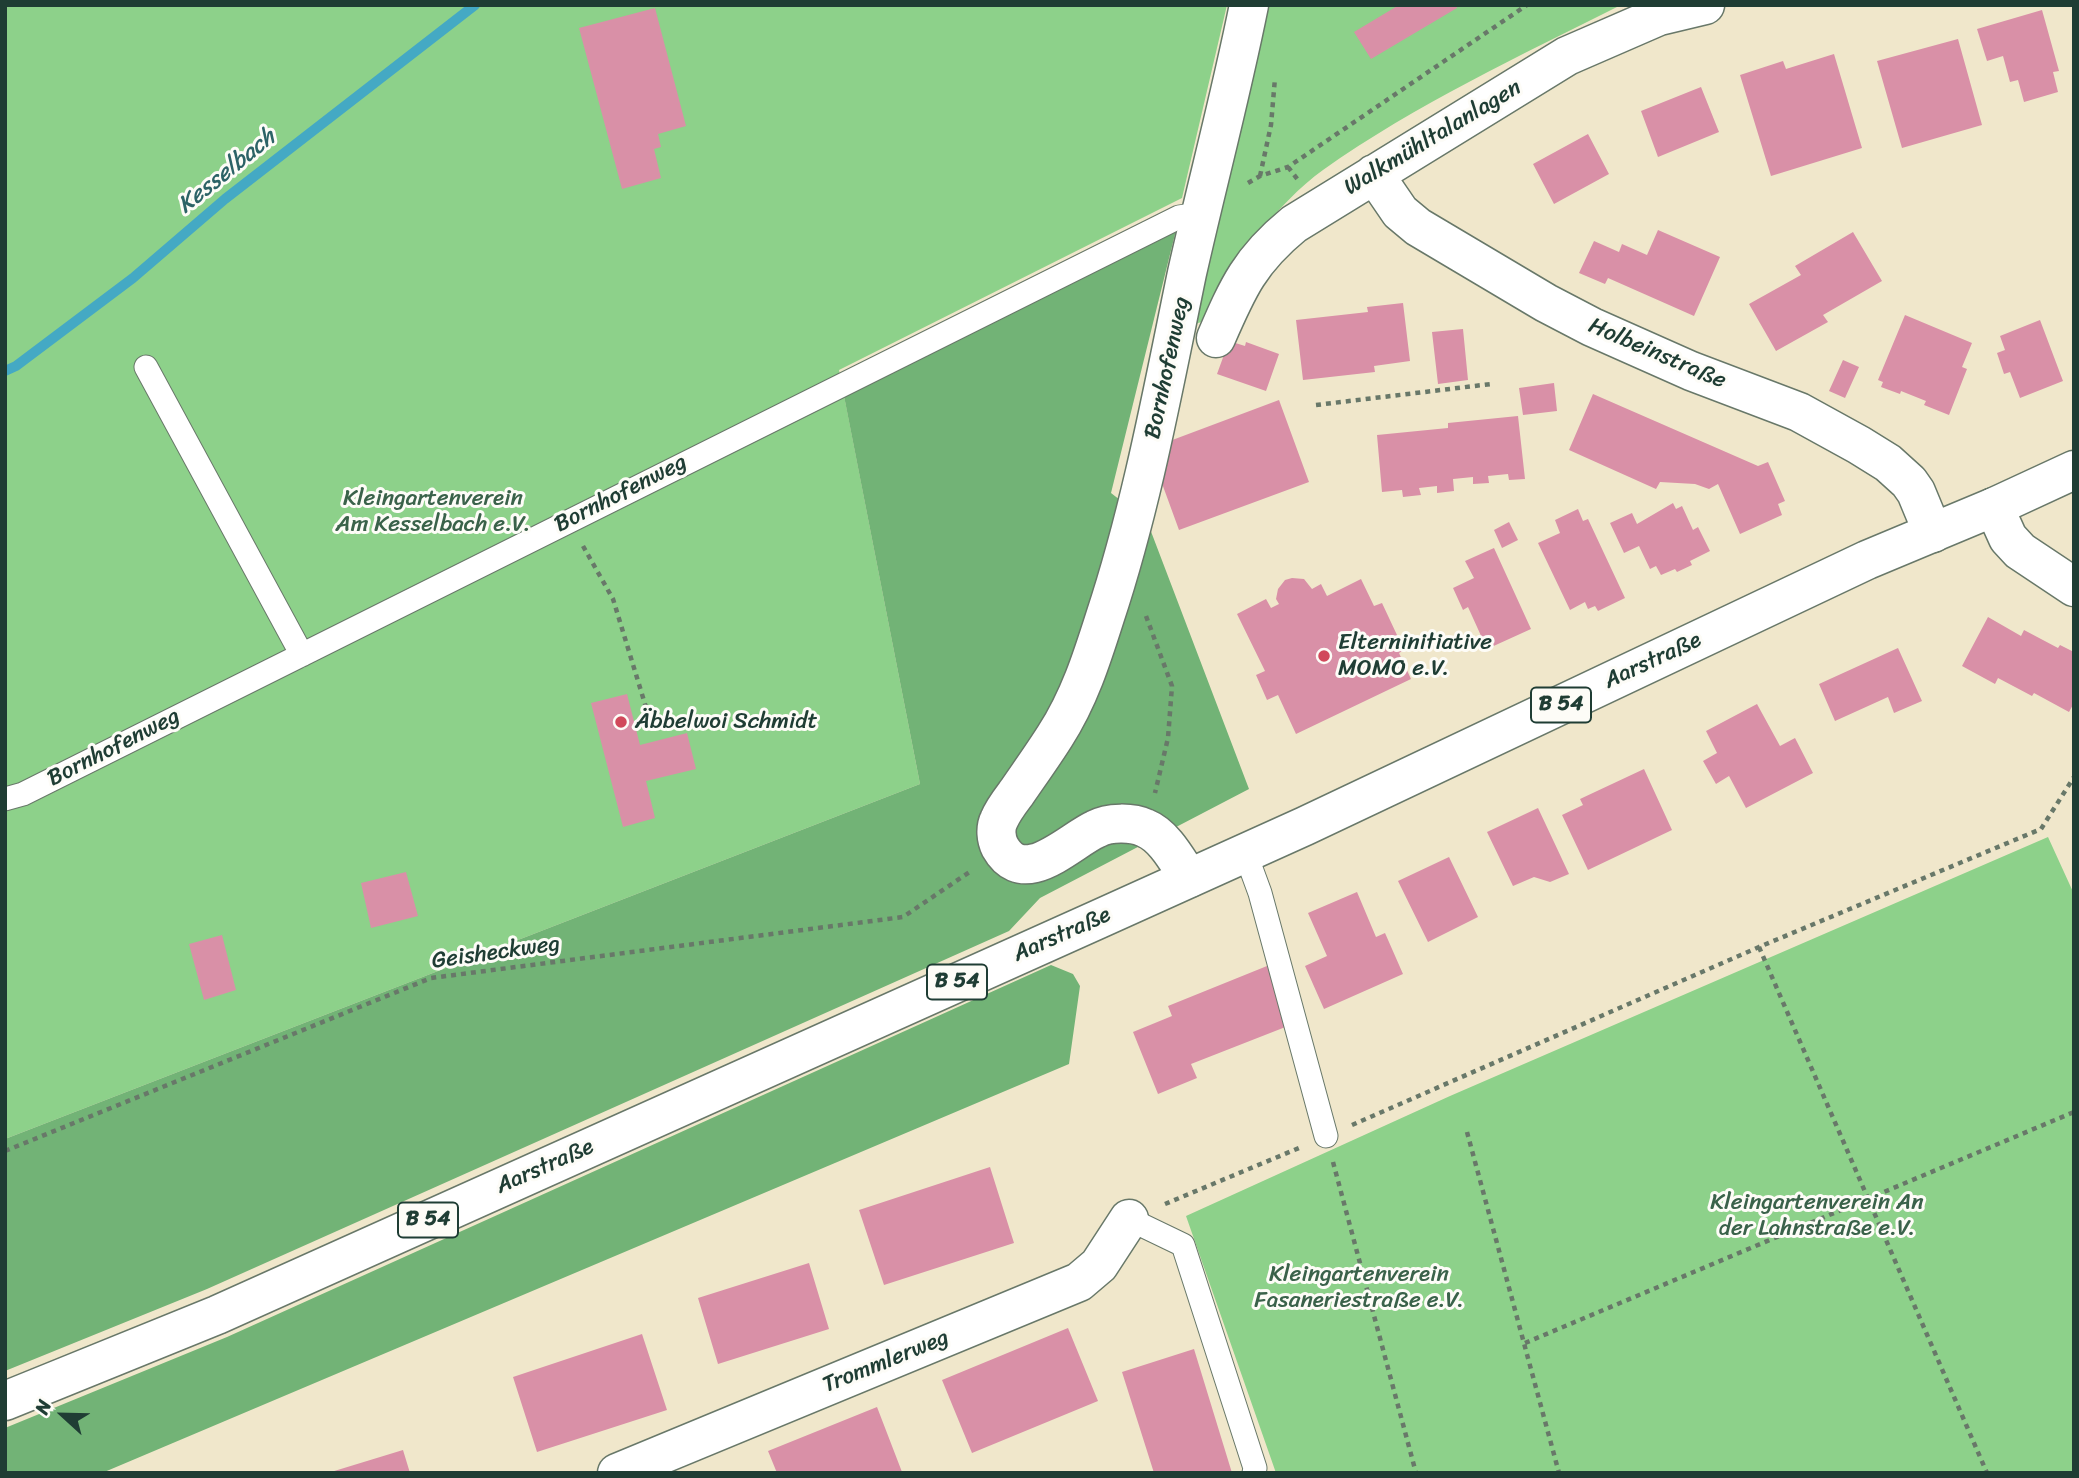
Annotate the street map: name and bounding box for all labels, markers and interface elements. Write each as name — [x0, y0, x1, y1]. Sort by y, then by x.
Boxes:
street label: Walkmühltalanlagen — [1339, 74, 1527, 202]
water label: Kesselbach — [172, 124, 282, 220]
street label: Bornhofenweg — [1139, 294, 1197, 442]
street label: Holbeinstraße — [1584, 313, 1730, 395]
street label: Bornhofenweg — [550, 449, 692, 539]
park label: Kleingartenverein Am Kesselbach e.V. — [336, 485, 530, 539]
street label: Aarstraße — [1600, 627, 1706, 695]
place label: Elterninitiative MOMO e.V. — [1338, 629, 1492, 683]
marker: Elterninitiative MOMO e.V. — [1316, 648, 1332, 664]
road number: B 54 — [1531, 688, 1591, 722]
street label: Bornhofenweg — [43, 703, 185, 793]
place label: Äbbelwoi Schmidt — [635, 708, 817, 736]
marker: Äbbelwoi Schmidt — [613, 714, 629, 730]
street label: Aarstraße — [1009, 901, 1115, 969]
street label: Geisheckweg — [430, 930, 562, 976]
road number: B 54 — [927, 964, 987, 1000]
street label: Aarstraße — [492, 1133, 598, 1201]
park label: Kleingartenverein An der Lahnstraße e.V. — [1710, 1189, 1924, 1243]
road number: B 54 — [398, 1202, 458, 1238]
park label: Kleingartenverein Fasaneriestraße e.V. — [1254, 1261, 1464, 1315]
street label: Trommlerweg — [819, 1324, 953, 1400]
north arrow — [28, 1380, 98, 1450]
text: N — [25, 1395, 61, 1419]

